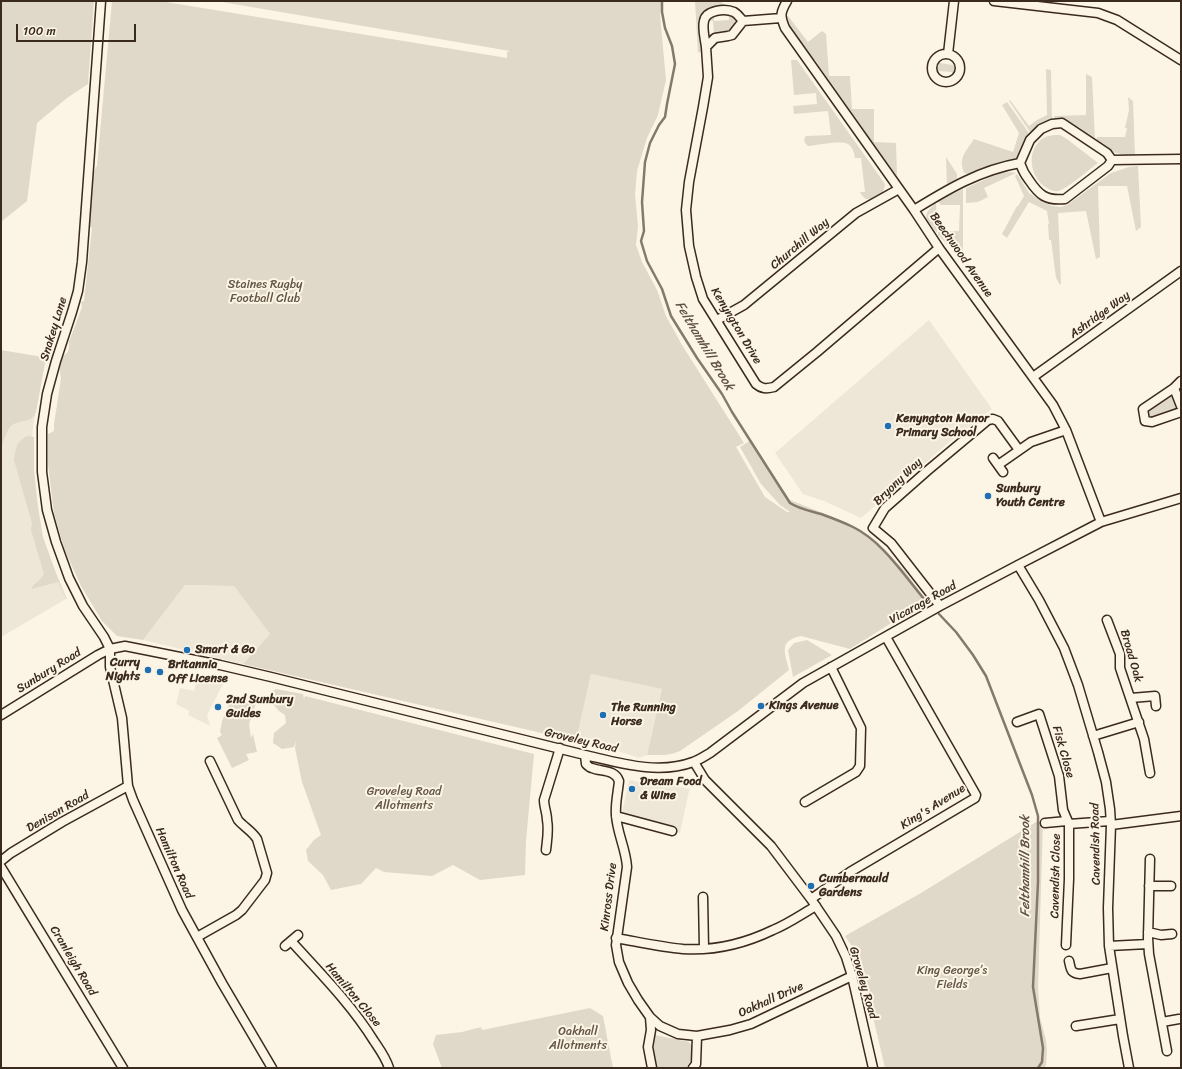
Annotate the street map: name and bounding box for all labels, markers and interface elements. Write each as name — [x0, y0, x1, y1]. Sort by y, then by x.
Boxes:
scale bar — [18, 16, 138, 42]
text: 100 m — [23, 20, 56, 42]
street label: Beechwood Avenue — [926, 210, 996, 300]
street label: Churchill Way — [768, 215, 832, 273]
park label: Staines Rugby Football Club — [228, 278, 302, 306]
street label: Kenyngton Drive — [707, 285, 765, 367]
street label: Ashridge Way — [1067, 288, 1133, 342]
street label: Snakey Lane — [37, 295, 71, 363]
water label: Felthamhill Brook — [671, 299, 737, 393]
place label: Kenyngton Manor Primary School — [896, 412, 989, 440]
marker: Kenyngton Manor Primary School — [883, 421, 893, 431]
street label: Bryony Way — [871, 455, 925, 509]
place label: Sunbury Youth Centre — [996, 482, 1065, 510]
marker: Sunbury Youth Centre — [983, 491, 993, 501]
street label: Vicarage Road — [887, 579, 959, 627]
street label: Broad Oak — [1117, 628, 1145, 684]
place label: Smart & Go — [195, 643, 255, 657]
street label: Sunbury Road — [14, 645, 84, 697]
marker: Smart & Go — [182, 645, 192, 655]
place label: Curry Nights — [106, 656, 140, 684]
place label: Britannia Off License — [168, 658, 228, 686]
marker: Curry Nights — [143, 665, 153, 675]
marker: Britannia Off License — [155, 667, 165, 677]
place label: 2nd Sunbury Guides — [226, 693, 293, 721]
place label: Kings Avenue — [769, 699, 838, 713]
place label: The Running Horse — [611, 701, 676, 729]
marker: Kings Avenue — [756, 701, 766, 711]
marker: 2nd Sunbury Guides — [213, 702, 223, 712]
marker: The Running Horse — [598, 710, 608, 720]
street label: Fisk Close — [1049, 724, 1077, 780]
street label: Groveley Road — [543, 726, 619, 756]
place label: Dream Food & Wine — [640, 775, 702, 803]
street label: King's Avenue — [898, 781, 968, 833]
marker: Dream Food & Wine — [627, 784, 637, 794]
park label: Groveley Road Allotments — [367, 785, 441, 813]
street label: Denison Road — [24, 788, 92, 836]
street label: Cavendish Road — [1088, 803, 1104, 885]
water label: Felthamhill Brook — [1018, 815, 1034, 917]
street label: Hamilton Road — [152, 825, 196, 901]
street label: Cavendish Close — [1048, 833, 1064, 919]
street label: Kinross Drive — [598, 862, 620, 932]
place label: Cumbernauld Gardens — [819, 872, 888, 900]
marker: Cumbernauld Gardens — [806, 881, 816, 891]
street label: Cranleigh Road — [46, 923, 100, 999]
street label: Groveley Road — [846, 945, 880, 1021]
street label: Hamilton Close — [322, 960, 384, 1030]
park label: King George’s Fields — [917, 964, 987, 992]
street label: Oakhall Drive — [736, 979, 806, 1021]
park label: Oakhall Allotments — [549, 1025, 607, 1053]

